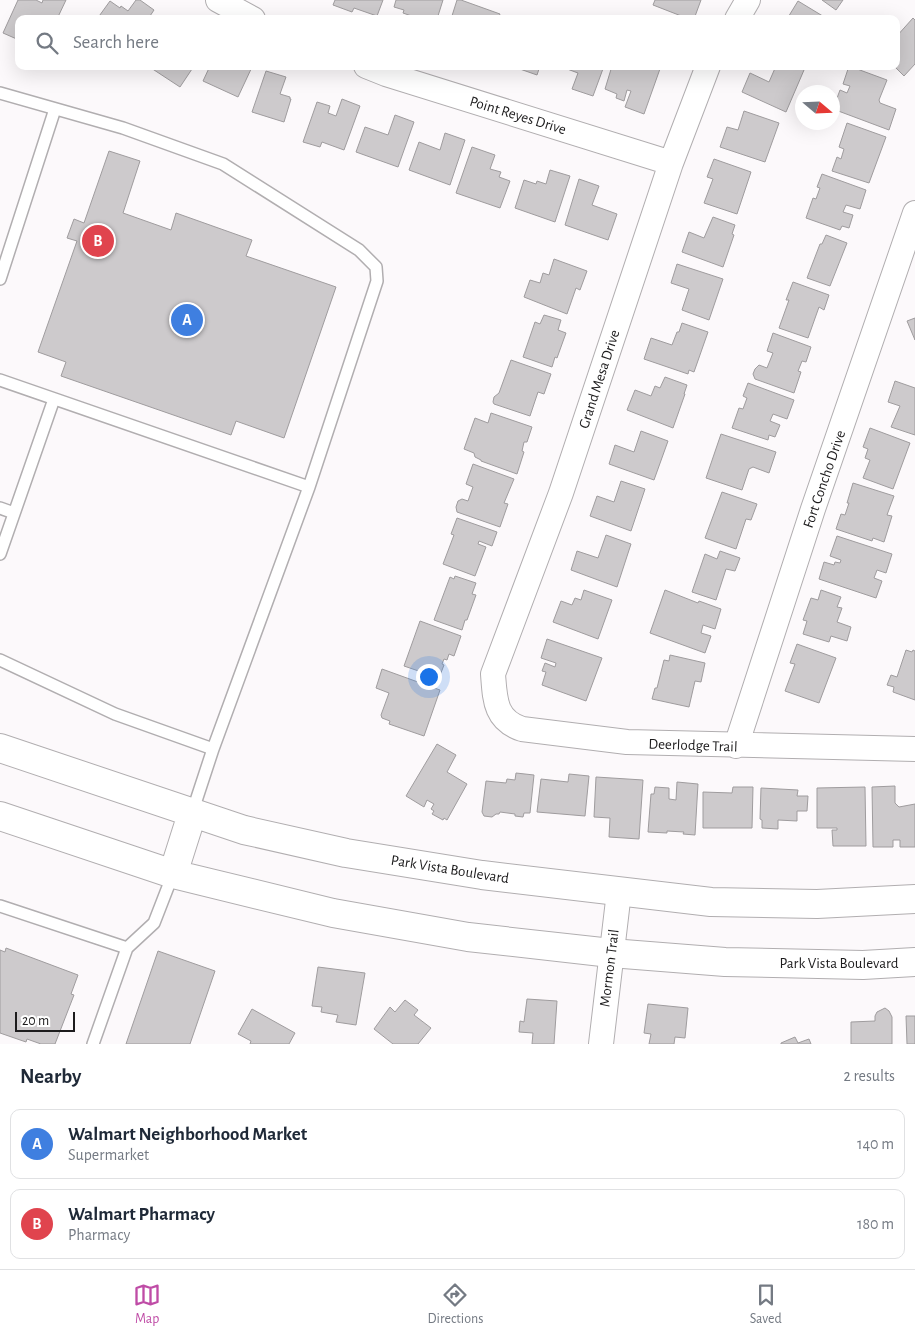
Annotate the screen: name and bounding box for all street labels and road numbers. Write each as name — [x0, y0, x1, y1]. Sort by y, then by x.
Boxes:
street label: Point Reyes Drive — [468, 94, 568, 137]
street label: Grand Mesa Drive — [576, 328, 623, 430]
street label: Fort Concho Drive — [801, 428, 848, 530]
street label: Deerlodge Trail — [648, 736, 738, 755]
street label: Park Vista Boulevard — [390, 853, 510, 886]
street label: Mormon Trail — [597, 928, 622, 1008]
street label: Park Vista Boulevard — [779, 956, 899, 971]

